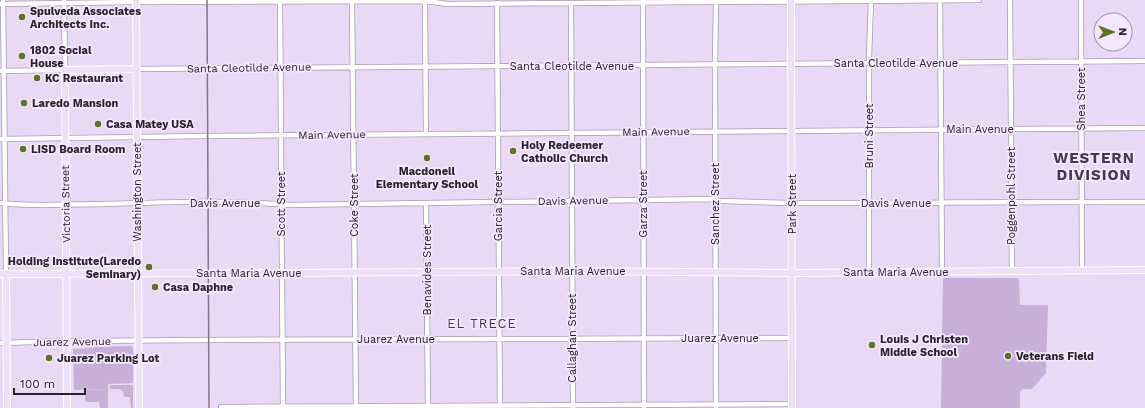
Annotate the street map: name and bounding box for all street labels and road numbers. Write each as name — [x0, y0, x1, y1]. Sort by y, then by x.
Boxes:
street label: Santa Cleotilde Avenue — [834, 57, 958, 70]
street label: Santa Cleotilde Avenue — [187, 60, 311, 76]
street label: Santa Cleotilde Avenue — [510, 60, 634, 73]
street label: Shea Street — [1075, 67, 1088, 131]
street label: Bruni Street — [863, 103, 876, 169]
street label: Main Avenue — [946, 123, 1014, 136]
street label: Main Avenue — [622, 125, 690, 139]
street label: Main Avenue — [298, 128, 366, 142]
street label: Washington Street — [131, 142, 144, 242]
street label: Poggenpohl Street — [1005, 147, 1018, 245]
street label: Sanchez Street — [709, 163, 722, 245]
street label: Victoria Street — [59, 165, 73, 243]
street label: Garcia Street — [492, 170, 505, 241]
street label: Garza Street — [637, 170, 650, 238]
street label: Scott Street — [275, 171, 288, 237]
street label: Coke Street — [348, 173, 361, 237]
street label: Park Street — [786, 173, 799, 234]
street label: Davis Avenue — [538, 194, 608, 208]
street label: Davis Avenue — [190, 197, 260, 210]
street label: Davis Avenue — [861, 197, 931, 210]
street label: Benavides Street — [421, 224, 434, 315]
street label: Santa Maria Avenue — [520, 265, 626, 278]
street label: Santa Maria Avenue — [843, 266, 949, 279]
street label: Santa Maria Avenue — [196, 267, 302, 280]
street label: Callaghan Street — [566, 293, 579, 383]
street label: Juarez Avenue — [681, 332, 759, 345]
street label: Juarez Avenue — [357, 333, 435, 346]
street label: Juarez Avenue — [33, 335, 111, 349]

